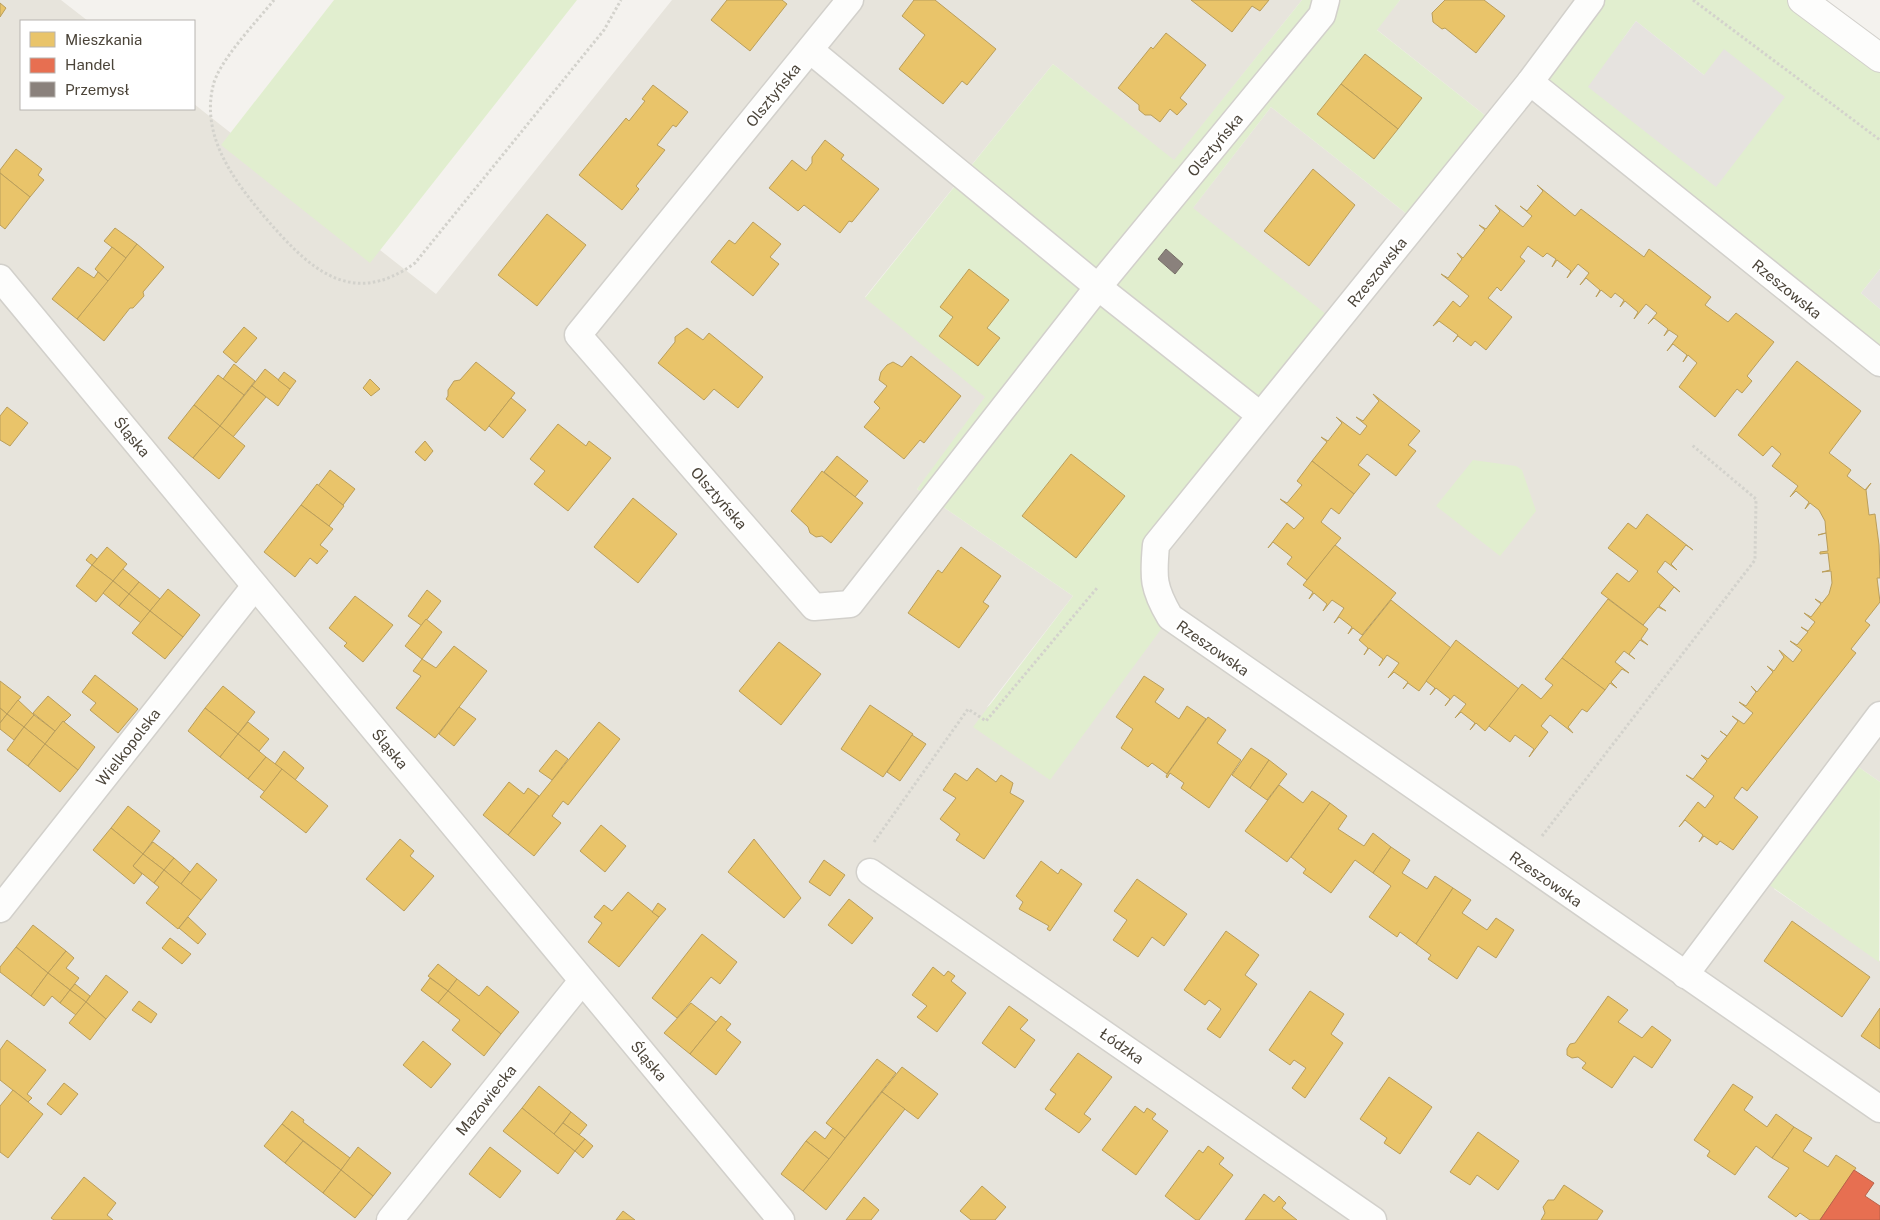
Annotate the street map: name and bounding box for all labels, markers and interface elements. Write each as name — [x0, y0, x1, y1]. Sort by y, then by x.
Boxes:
legend — [20, 20, 195, 110]
text: Mieszkania — [65, 31, 142, 48]
text: Handel — [65, 56, 115, 73]
street label: Olsztyńska — [742, 60, 804, 130]
text: Przemysł — [65, 81, 130, 98]
street label: Olsztyńska — [1184, 110, 1246, 180]
street label: Rzeszowska — [1344, 234, 1410, 310]
street label: Rzeszowska — [1749, 256, 1825, 322]
street label: Śląska — [110, 413, 154, 460]
street label: Olsztyńska — [687, 464, 751, 532]
street label: Rzeszowska — [1174, 617, 1252, 679]
street label: Wielkopolska — [93, 705, 163, 789]
street label: Śląska — [368, 725, 412, 772]
street label: Rzeszowska — [1507, 848, 1585, 910]
street label: Łódzka — [1097, 1025, 1147, 1067]
street label: Śląska — [627, 1037, 671, 1084]
street label: Mazowiecka — [452, 1061, 520, 1139]

